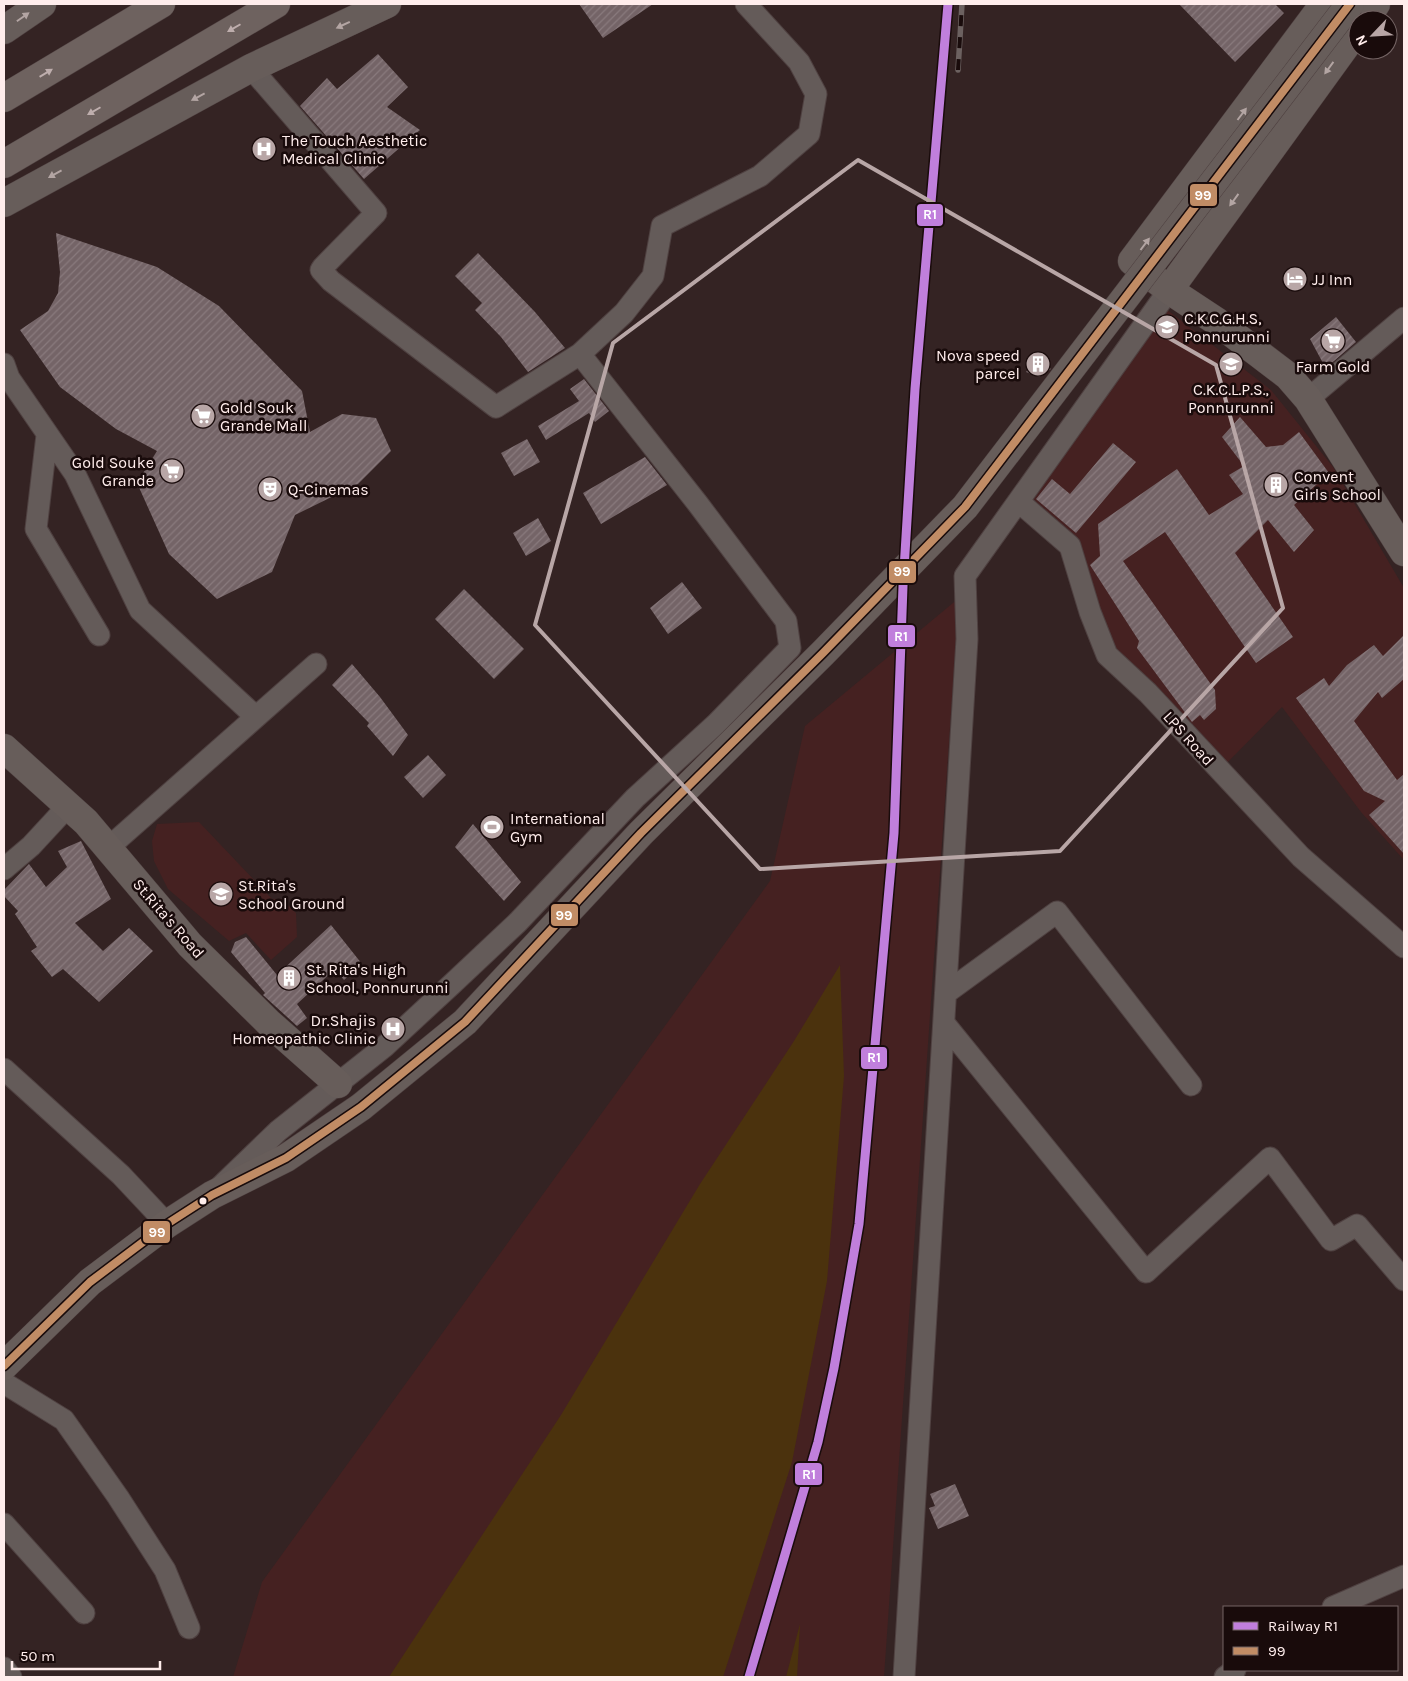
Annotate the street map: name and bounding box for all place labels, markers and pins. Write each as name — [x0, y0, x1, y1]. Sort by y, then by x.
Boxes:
place label: The Touch Aesthetic Medical Clinic — [282, 131, 427, 168]
hospital icon: The Touch Aesthetic Medical Clinic — [251, 136, 277, 162]
hotel icon: JJ Inn — [1282, 266, 1308, 292]
place label: JJ Inn — [1312, 270, 1353, 289]
place label: C.K.C.G.H.S, Ponnurunni — [1184, 309, 1270, 346]
school or university icon: C.K.C.G.H.S, Ponnurunni — [1154, 314, 1180, 340]
supermarket icon: Farm Gold — [1320, 328, 1346, 354]
place label: Nova speed parcel — [936, 346, 1020, 383]
building icon: Nova speed parcel — [1025, 351, 1051, 377]
school or university icon: C.K.C.L.P.S., Ponnurunni — [1218, 351, 1244, 377]
place label: Farm Gold — [1296, 357, 1370, 376]
place label: C.K.C.L.P.S., Ponnurunni — [1188, 380, 1274, 417]
place label: Gold Souk Grande Mall — [220, 398, 307, 435]
supermarket icon: Gold Souk Grande Mall — [190, 403, 216, 429]
place label: Gold Souke Grande — [72, 453, 154, 490]
supermarket icon: Gold Souke Grande — [159, 458, 185, 484]
place label: Convent Girls School — [1294, 467, 1381, 504]
building icon: Convent Girls School — [1263, 472, 1289, 498]
theatre icon: Q-Cinemas — [257, 476, 283, 502]
place label: Q-Cinemas — [288, 480, 369, 499]
place label: International Gym — [510, 809, 605, 846]
sports icon: International Gym — [479, 814, 505, 840]
place label: St.Rita's School Ground — [238, 876, 345, 913]
school or university icon: St.Rita's School Ground — [208, 881, 234, 907]
place label: St. Rita's High School, Ponnurunni — [306, 960, 449, 997]
building icon: St. Rita's High School, Ponnurunni — [276, 965, 302, 991]
place label: Dr.Shajis Homeopathic Clinic — [232, 1011, 376, 1048]
hospital icon: Dr.Shajis Homeopathic Clinic — [380, 1016, 406, 1042]
unlabelled marker — [198, 1196, 208, 1206]

